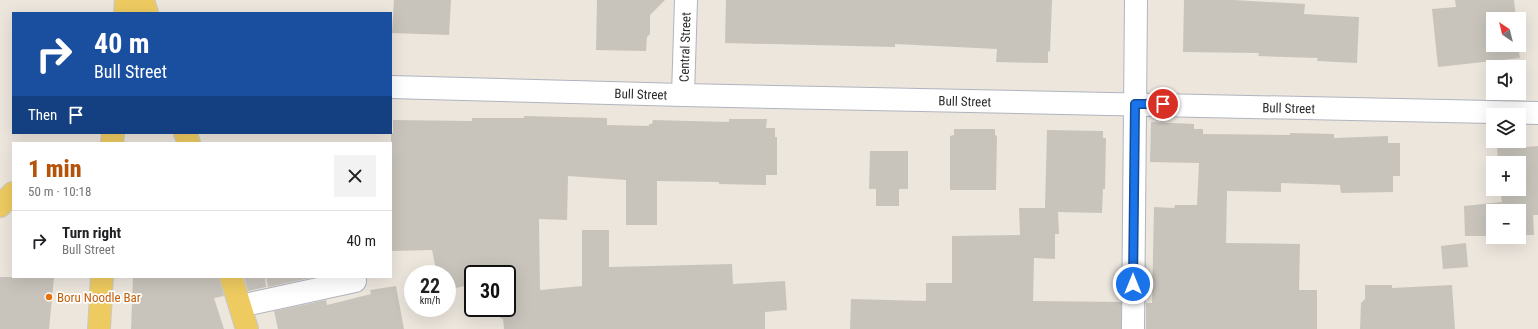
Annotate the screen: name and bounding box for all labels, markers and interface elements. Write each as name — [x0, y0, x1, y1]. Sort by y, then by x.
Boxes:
street label: Central Street — [676, 12, 693, 82]
north arrow — [1486, 12, 1526, 52]
map controls — [1486, 12, 1526, 244]
text: 40 m — [94, 27, 150, 60]
icon: right — [28, 28, 80, 80]
button: sound — [1486, 60, 1526, 100]
text: Bull Street — [94, 61, 167, 82]
street label: Bull Street — [614, 86, 668, 102]
pin — [1146, 87, 1180, 121]
street label: Bull Street — [938, 93, 992, 109]
icon: arrive — [1152, 93, 1174, 115]
street label: Bull Street — [1262, 100, 1315, 116]
icon: arrive — [65, 104, 87, 126]
text: Then — [28, 106, 57, 124]
button: layers — [1486, 108, 1526, 148]
text: 1 min — [28, 155, 82, 183]
button: close — [334, 155, 376, 197]
button: + — [1486, 156, 1526, 196]
text: 50 m · 10:18 — [28, 184, 91, 199]
button: − — [1486, 204, 1526, 244]
text: Turn right — [62, 224, 121, 242]
icon: right — [28, 230, 50, 252]
text: 40 m — [346, 232, 376, 250]
text: Bull Street — [62, 242, 115, 257]
position arrow — [1112, 263, 1154, 305]
speed limit sign: 30 — [464, 265, 516, 317]
text: 22 — [420, 274, 440, 298]
place label: Boru Noodle Bar — [57, 290, 141, 305]
marker: Boru Noodle Bar — [44, 292, 54, 302]
text: km/h — [420, 295, 440, 306]

